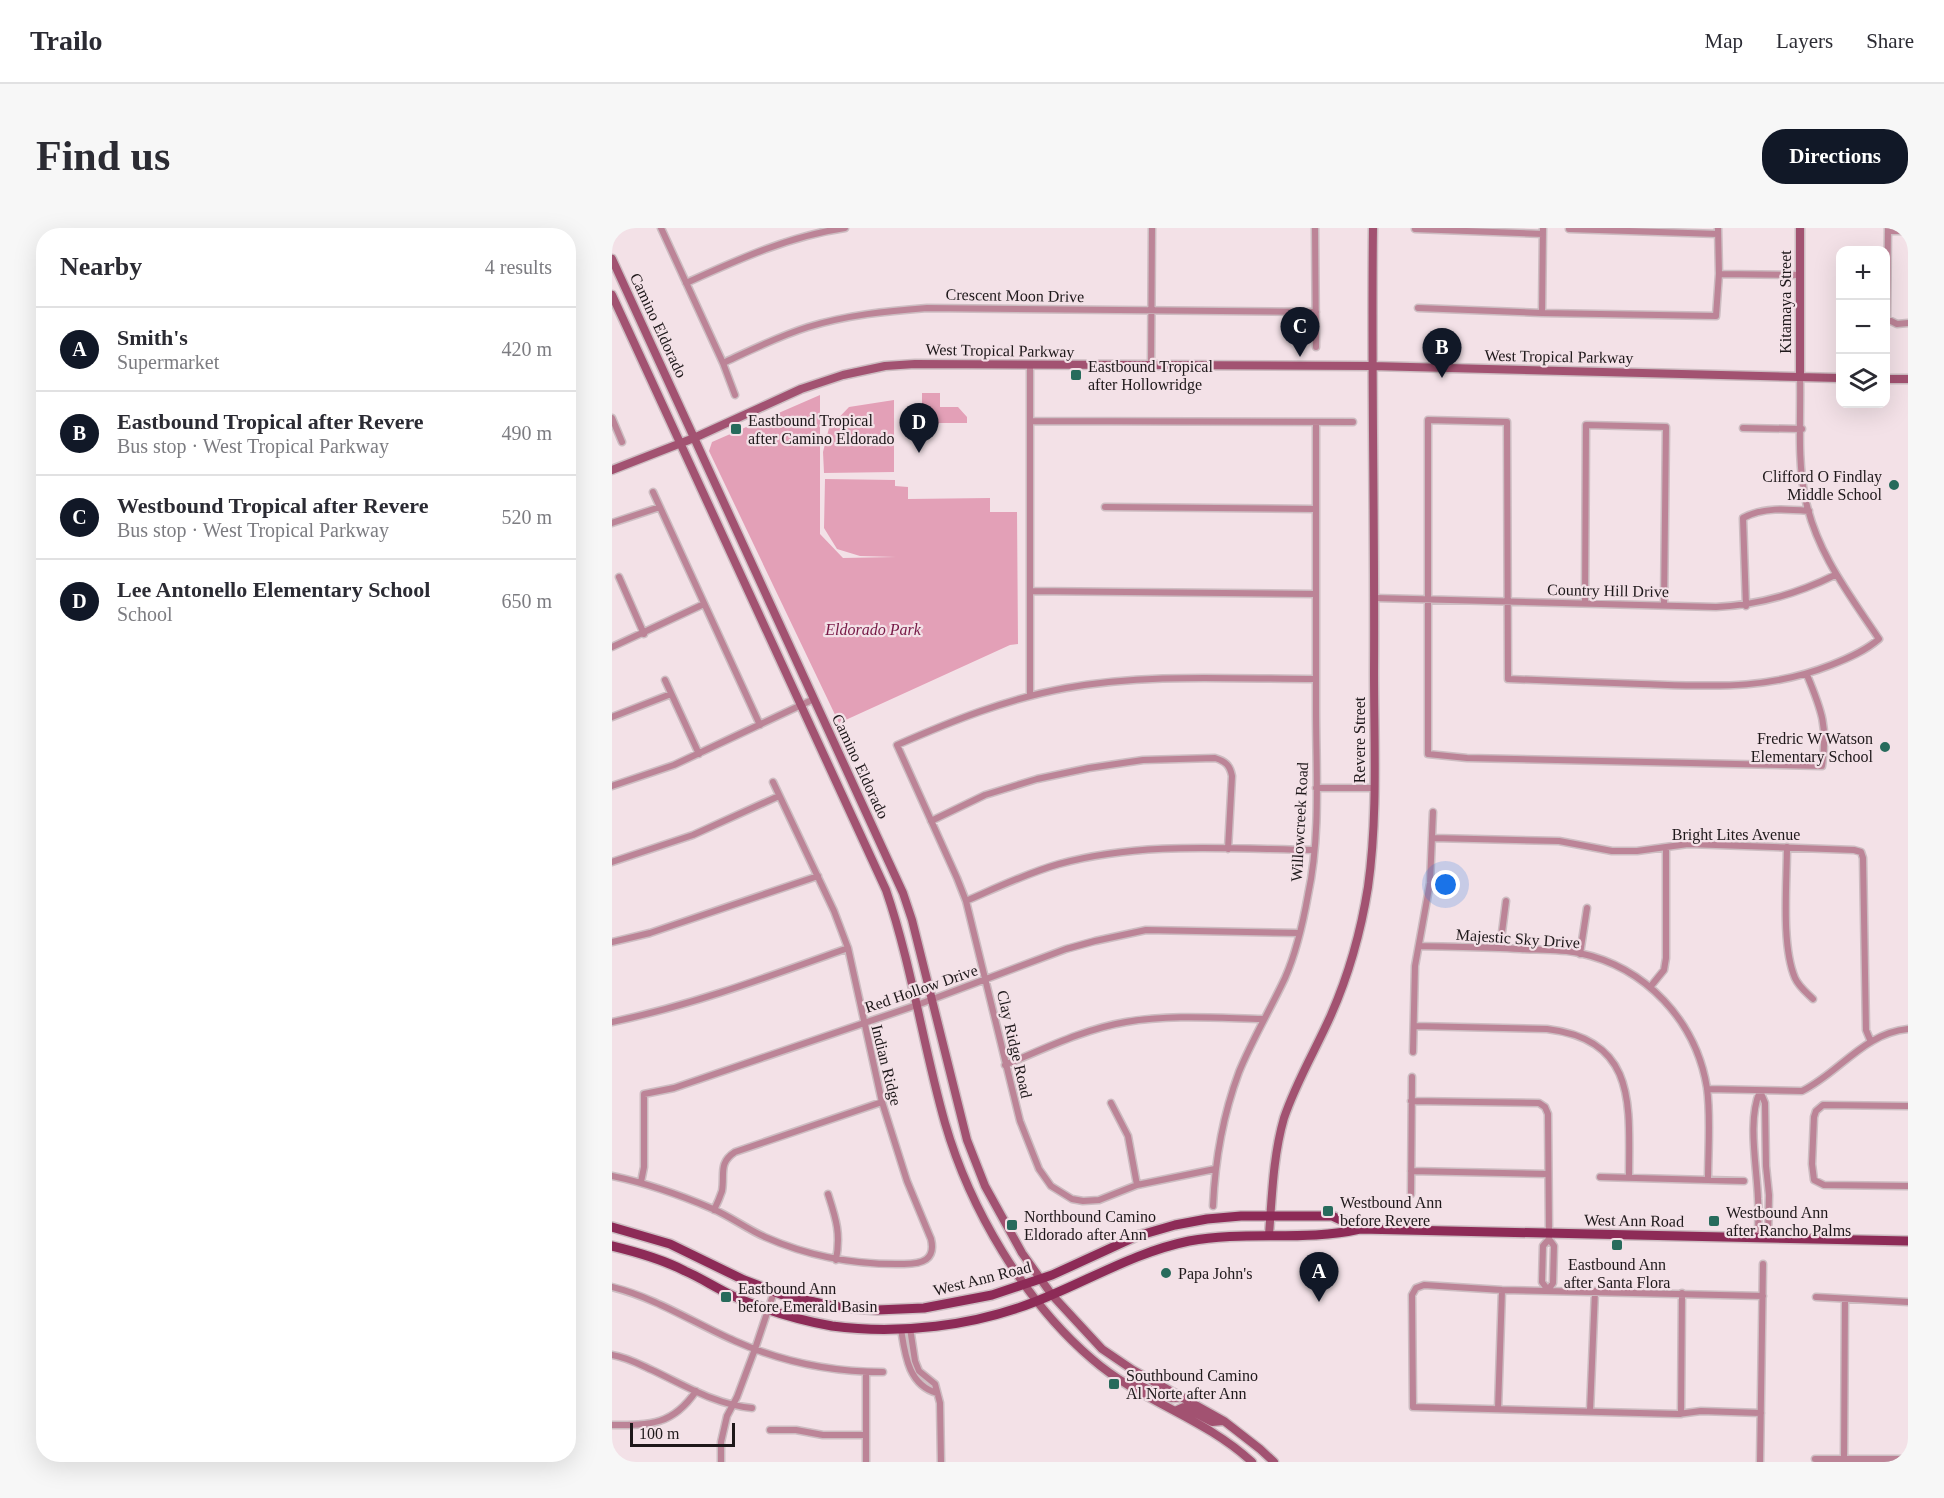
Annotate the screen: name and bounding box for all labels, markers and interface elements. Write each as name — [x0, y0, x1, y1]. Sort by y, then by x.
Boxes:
text: Trailo — [30, 25, 103, 56]
text: Map — [1705, 29, 1743, 53]
text: Layers — [1776, 29, 1833, 53]
text: Share — [1866, 29, 1914, 53]
button: Directions — [1762, 129, 1908, 184]
text: Find us — [36, 133, 170, 179]
map controls — [1836, 246, 1890, 408]
button: + — [1836, 246, 1890, 300]
street label: Kitamaya Street — [1777, 250, 1795, 354]
text: Nearby — [60, 252, 142, 281]
text: 4 results — [485, 256, 552, 278]
street label: Camino Eldorado — [627, 270, 690, 380]
street label: Crescent Moon Drive — [946, 286, 1084, 305]
button: − — [1836, 300, 1890, 354]
pin: C — [1280, 308, 1320, 357]
text: Smith's — [117, 325, 188, 350]
pin: B — [1422, 328, 1462, 378]
text: A — [72, 338, 87, 360]
text: 420 m — [501, 338, 552, 360]
street label: West Tropical Parkway — [925, 341, 1075, 361]
street label: West Tropical Parkway — [1484, 347, 1634, 367]
text: Supermarket — [117, 351, 219, 373]
button: layers — [1836, 354, 1890, 408]
place label: Eastbound Tropical after Hollowridge — [1088, 358, 1213, 394]
marker: Eastbound Tropical after Hollowridge — [1069, 368, 1083, 382]
pin: D — [900, 404, 938, 453]
text: Eastbound Tropical after Revere — [117, 409, 424, 434]
place label: Eastbound Tropical after Camino Eldorado — [748, 412, 895, 447]
text: B — [73, 422, 86, 444]
text: 490 m — [501, 422, 552, 444]
marker: Eastbound Tropical after Camino Eldorado — [729, 422, 743, 436]
text: Bus stop · West Tropical Parkway — [117, 435, 389, 457]
place label: Clifford O Findlay Middle School — [1762, 468, 1883, 503]
marker: Clifford O Findlay Middle School — [1887, 478, 1901, 492]
text: Westbound Tropical after Revere — [117, 493, 428, 518]
text: C — [72, 506, 87, 528]
text: 520 m — [501, 506, 552, 528]
text: Bus stop · West Tropical Parkway — [117, 519, 389, 541]
text: Lee Antonello Elementary School — [117, 577, 430, 602]
street label: Country Hill Drive — [1547, 581, 1669, 601]
text: D — [72, 590, 87, 612]
text: 650 m — [501, 590, 552, 612]
text: School — [117, 603, 173, 625]
park label: Eldorado Park — [824, 621, 922, 638]
street label: Revere Street — [1351, 696, 1368, 783]
street label: Camino Eldorado — [829, 711, 892, 821]
place label: Fredric W Watson Elementary School — [1751, 730, 1874, 766]
marker: Fredric W Watson Elementary School — [1878, 740, 1892, 754]
street label: Willowcreek Road — [1288, 762, 1311, 882]
street label: Bright Lites Avenue — [1672, 826, 1800, 844]
your location — [1431, 870, 1460, 899]
street label: Majestic Sky Drive — [1455, 926, 1581, 952]
street label: Red Hollow Drive — [863, 961, 980, 1016]
street label: Clay Ridge Road — [993, 989, 1035, 1100]
street label: Indian Ridge — [867, 1023, 905, 1108]
place label: Westbound Ann before Revere — [1340, 1194, 1442, 1229]
marker: Westbound Ann before Revere — [1321, 1204, 1335, 1218]
place label: Westbound Ann after Rancho Palms — [1726, 1204, 1851, 1239]
place label: Northbound Camino Eldorado after Ann — [1024, 1208, 1156, 1243]
street label: West Ann Road — [1584, 1211, 1684, 1230]
marker: Westbound Ann after Rancho Palms — [1707, 1214, 1721, 1228]
marker: Northbound Camino Eldorado after Ann — [1005, 1218, 1019, 1232]
marker: Eastbound Ann after Santa Flora — [1610, 1238, 1624, 1252]
pin: A — [1300, 1252, 1338, 1302]
place label: Eastbound Ann after Santa Flora — [1564, 1256, 1670, 1291]
street label: West Ann Road — [932, 1258, 1033, 1299]
place label: Papa John's — [1178, 1265, 1252, 1283]
marker: Papa John's — [1159, 1266, 1173, 1280]
place label: Eastbound Ann before Emerald Basin — [738, 1280, 878, 1315]
marker: Eastbound Ann before Emerald Basin — [719, 1290, 733, 1304]
place label: Southbound Camino Al Norte after Ann — [1126, 1367, 1258, 1402]
marker: Southbound Camino Al Norte after Ann — [1107, 1377, 1121, 1391]
scale bar — [630, 1420, 735, 1448]
text: 100 m — [639, 1425, 679, 1442]

